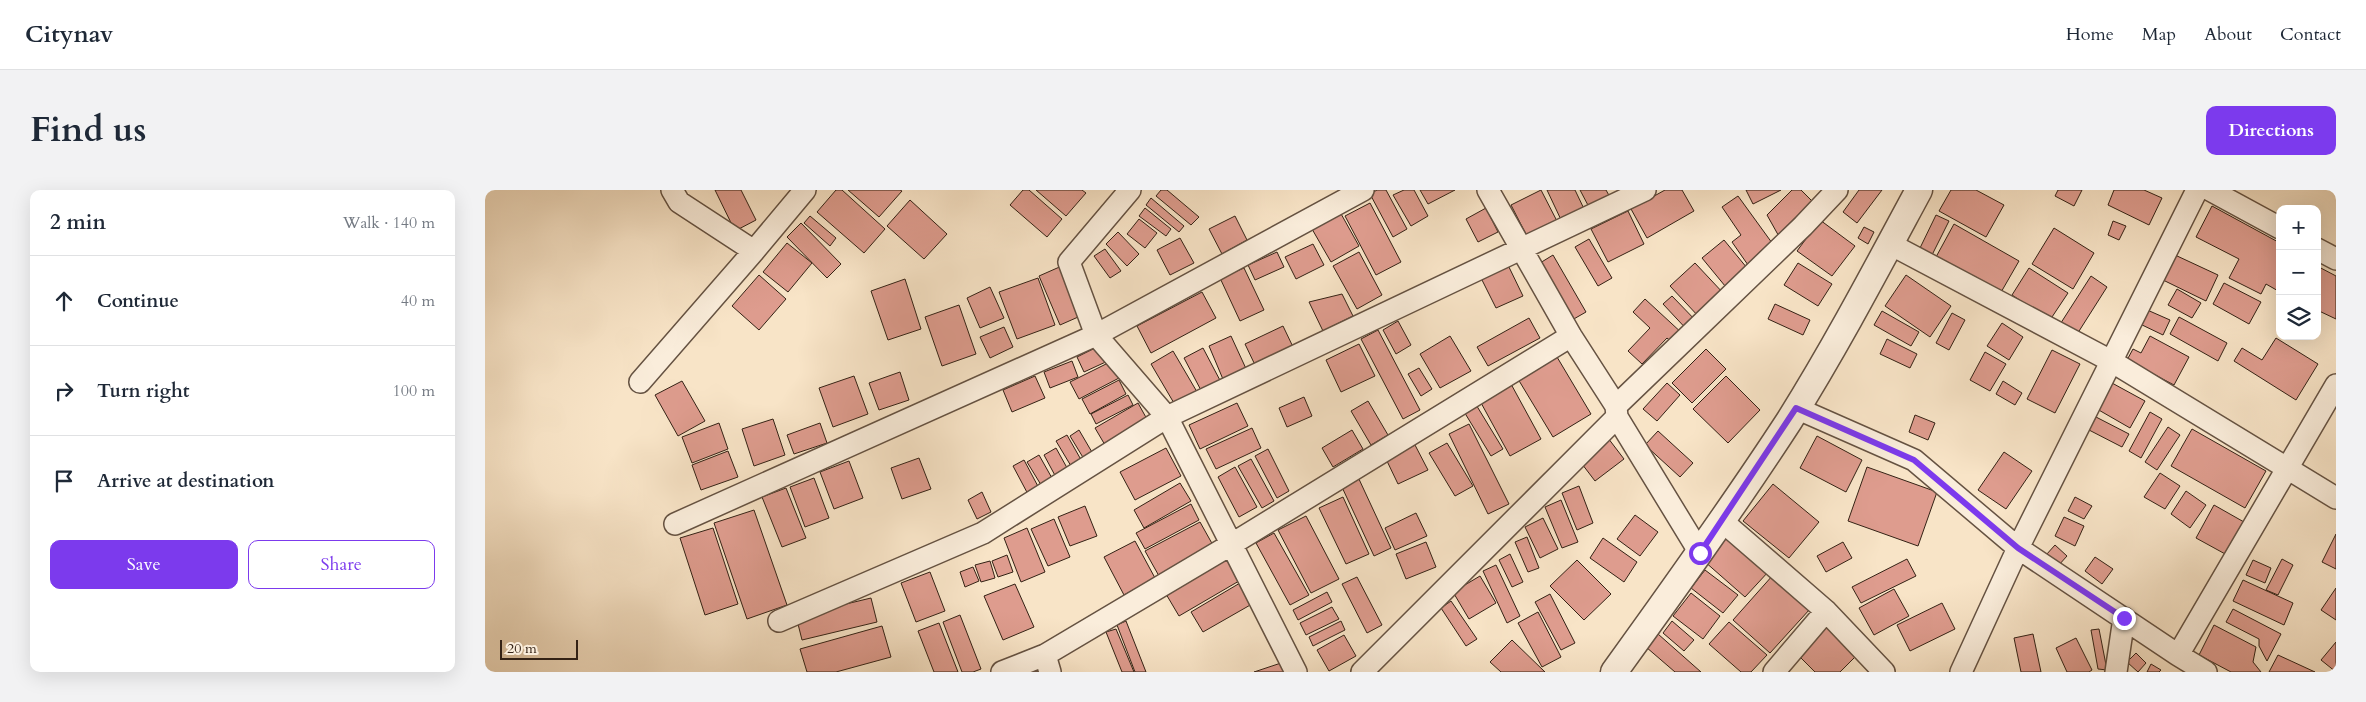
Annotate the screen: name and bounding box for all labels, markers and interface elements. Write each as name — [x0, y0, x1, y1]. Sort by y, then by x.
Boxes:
text: Citynav — [25, 18, 113, 51]
text: Home — [2066, 22, 2114, 47]
text: Map — [2142, 22, 2176, 47]
text: About — [2204, 22, 2252, 47]
text: Contact — [2280, 22, 2341, 47]
text: Find us — [30, 106, 146, 154]
button: Directions — [2206, 106, 2336, 155]
map controls — [2276, 205, 2321, 340]
button: + — [2276, 205, 2321, 250]
text: 2 min — [50, 208, 106, 237]
text: Walk · 140 m — [343, 212, 435, 234]
button: − — [2276, 250, 2321, 295]
icon: ahead — [50, 287, 78, 315]
text: Continue — [97, 288, 179, 314]
text: 40 m — [401, 290, 435, 312]
button: layers — [2276, 295, 2321, 340]
icon: right — [50, 377, 78, 405]
text: Turn right — [97, 378, 189, 404]
text: 100 m — [393, 380, 435, 402]
icon: arrive — [50, 467, 78, 495]
text: Arrive at destination — [97, 468, 274, 494]
button: Save — [50, 540, 238, 589]
button: Share — [248, 540, 435, 589]
route start — [1689, 542, 1712, 565]
route end — [2113, 607, 2136, 630]
scale bar — [500, 637, 577, 660]
text: 20 m — [507, 639, 537, 658]

